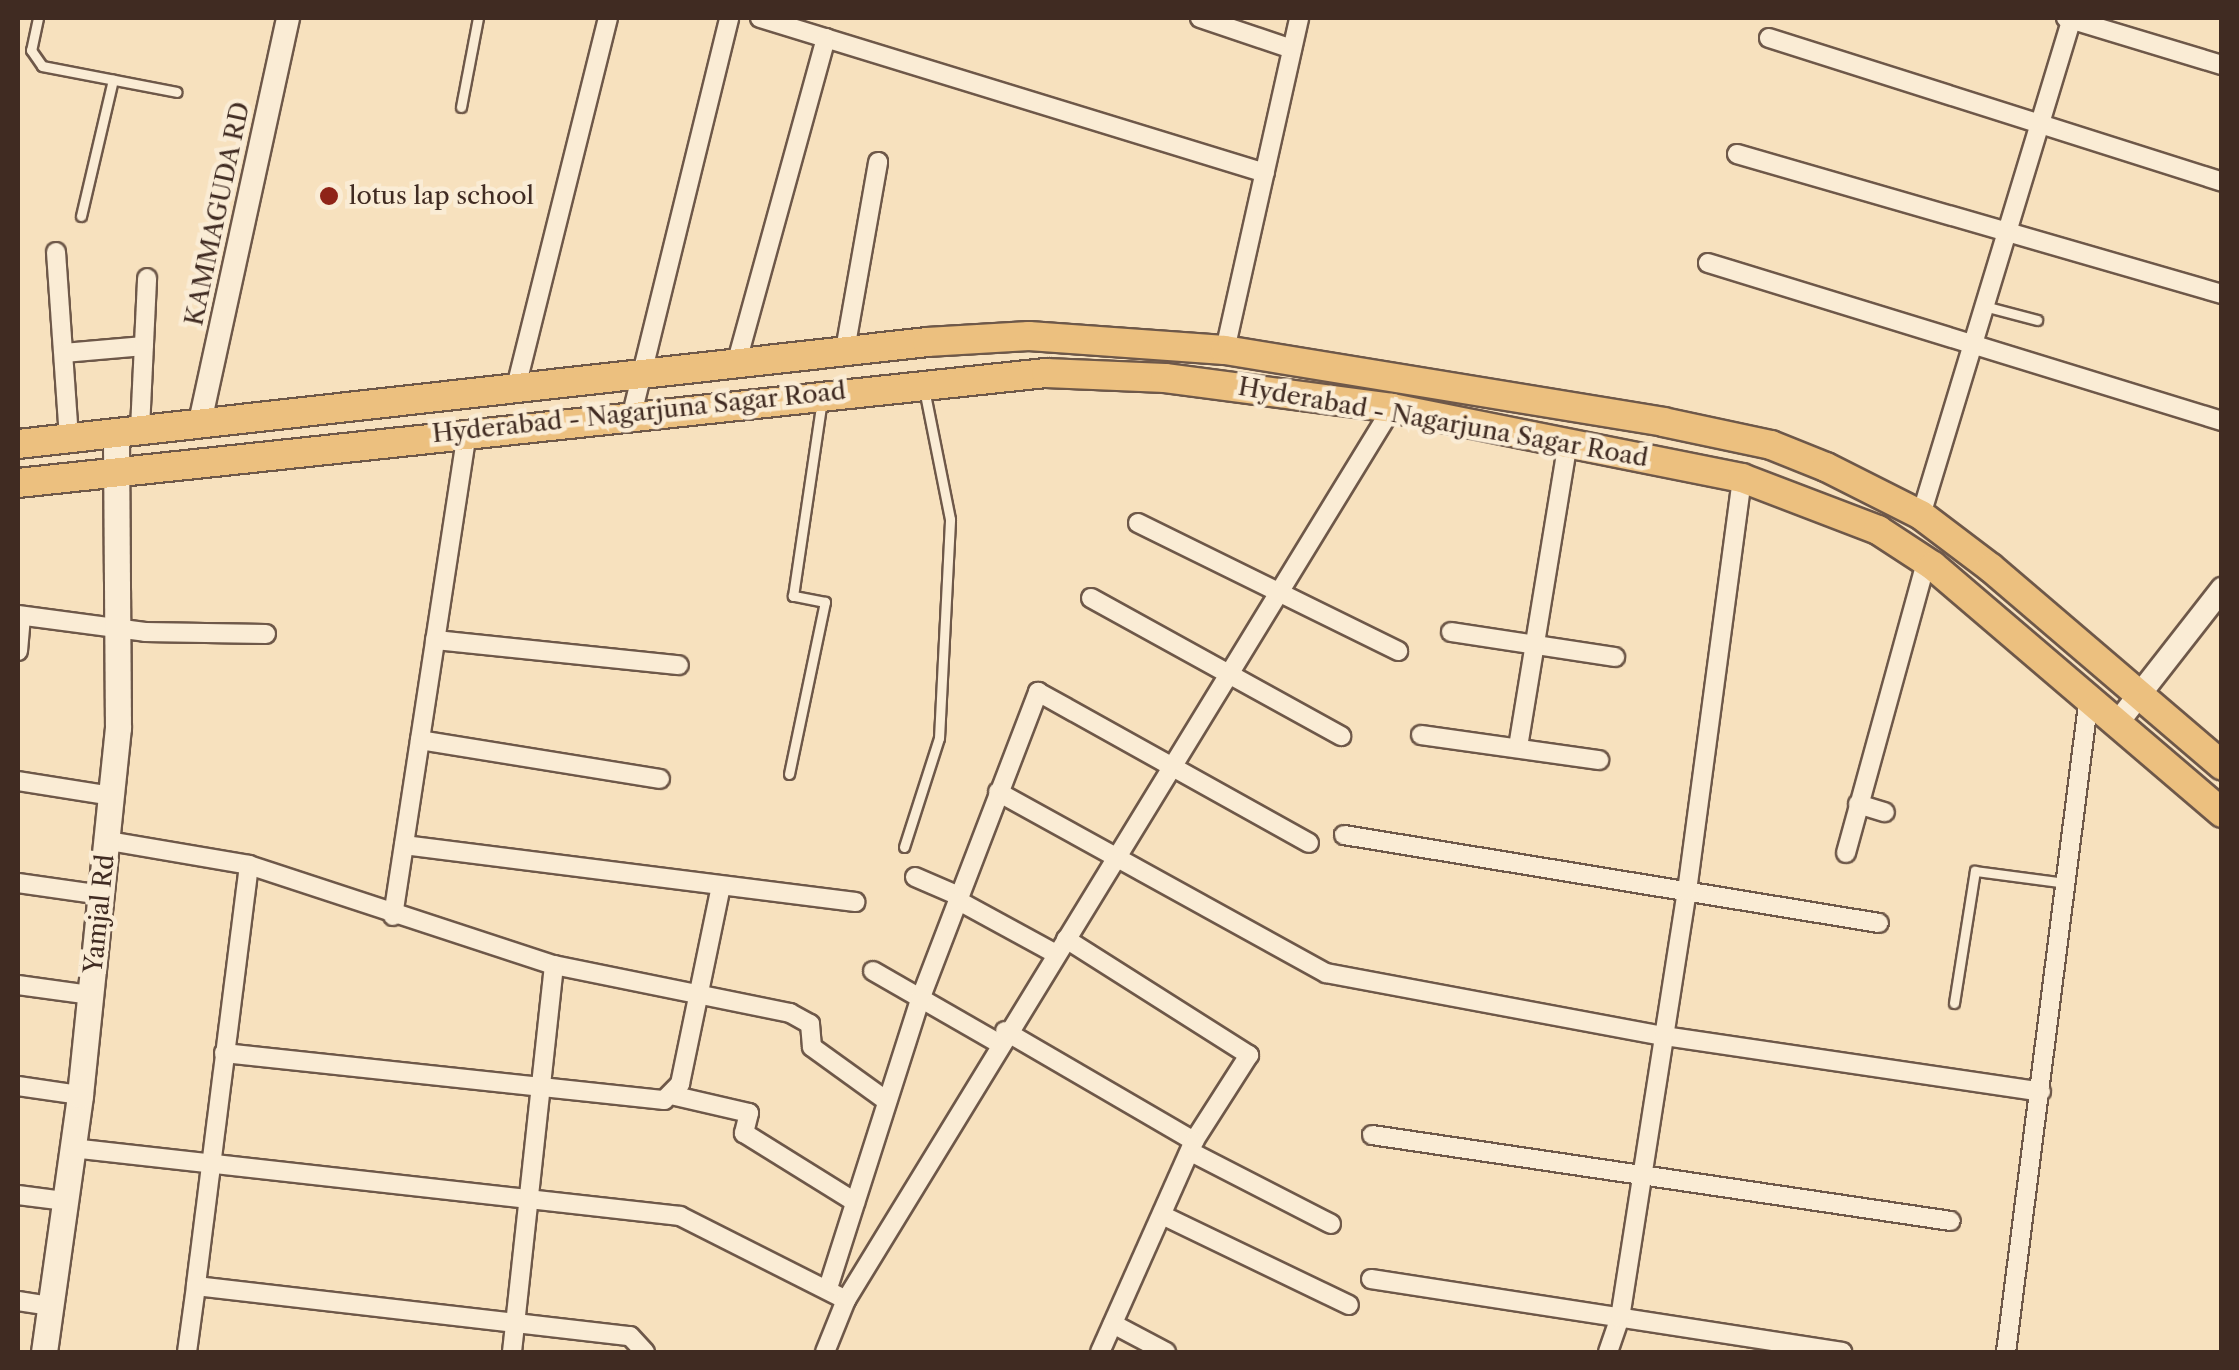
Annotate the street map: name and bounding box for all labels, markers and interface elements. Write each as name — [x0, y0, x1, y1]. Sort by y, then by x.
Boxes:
street label: KAMMAGUDA RD — [180, 99, 256, 329]
place label: lotus lap school — [349, 181, 534, 211]
marker: lotus lap school — [318, 185, 340, 207]
street label: Hyderabad - Nagarjuna Sagar Road — [1235, 372, 1651, 474]
street label: Hyderabad - Nagarjuna Sagar Road — [430, 376, 848, 450]
street label: Yamjal Rd — [79, 853, 121, 975]

